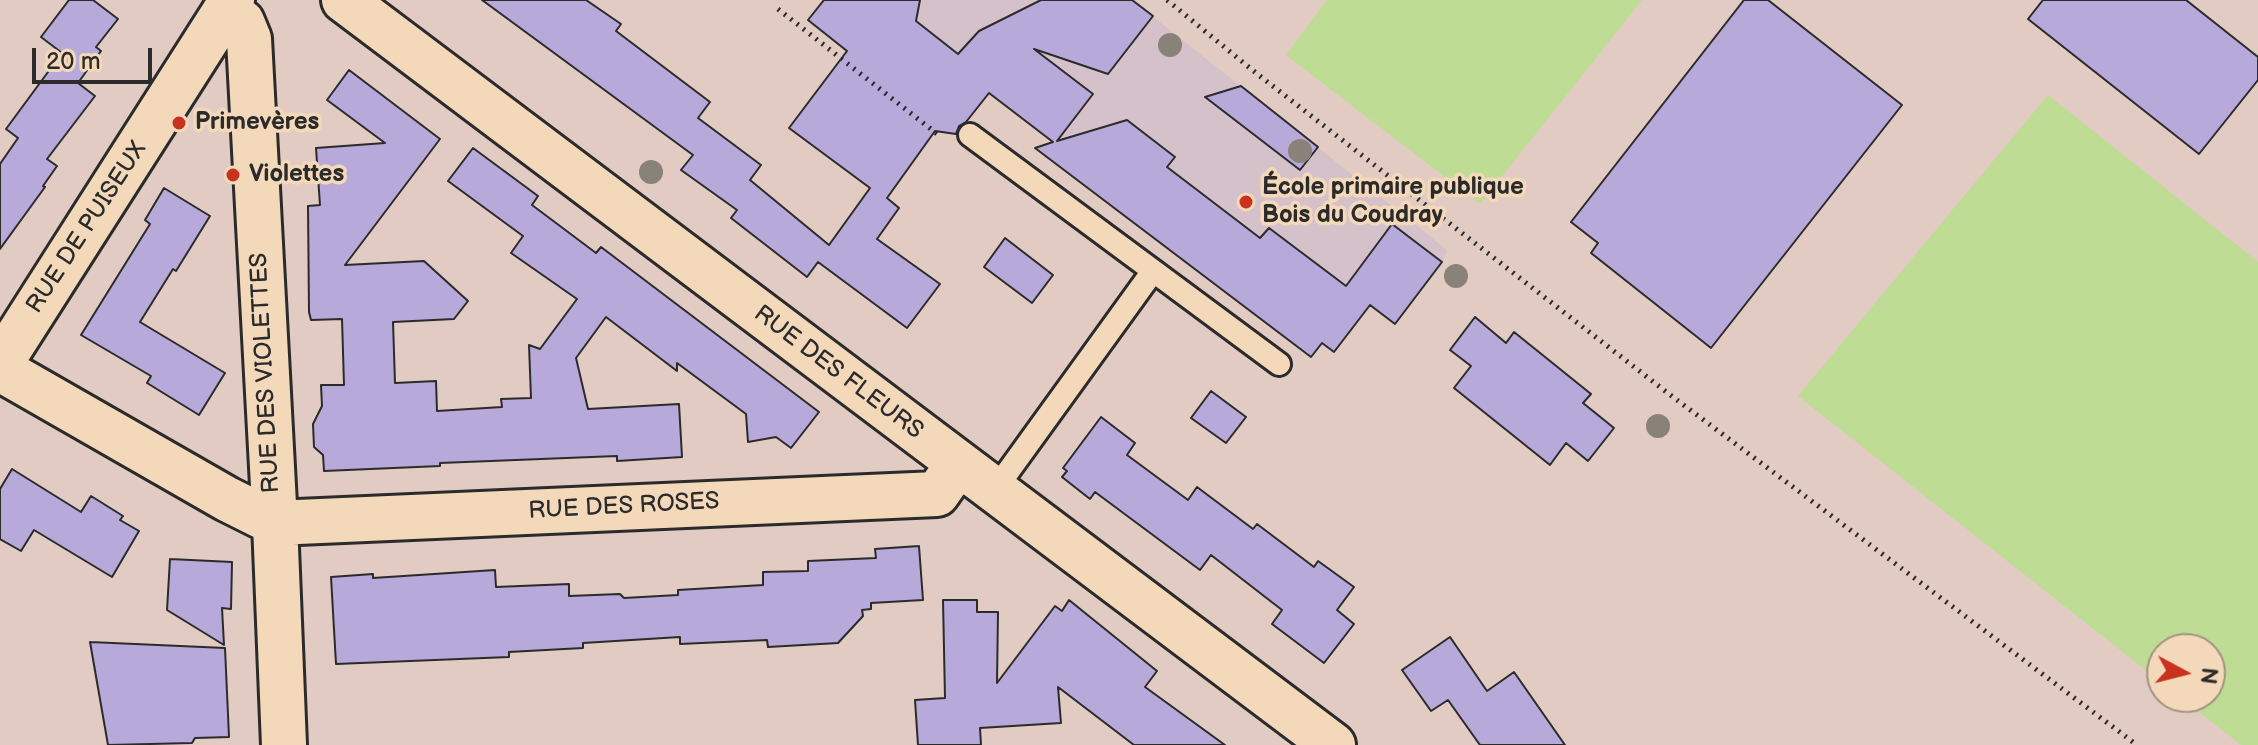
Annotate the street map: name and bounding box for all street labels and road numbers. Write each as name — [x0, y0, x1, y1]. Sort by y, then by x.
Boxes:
street label: RUE DE PUISEUX — [21, 137, 153, 319]
street label: RUE DES VIOLETTES — [245, 252, 287, 494]
street label: RUE DES FLEURS — [748, 300, 928, 446]
street label: RUE DES ROSES — [528, 488, 720, 526]

